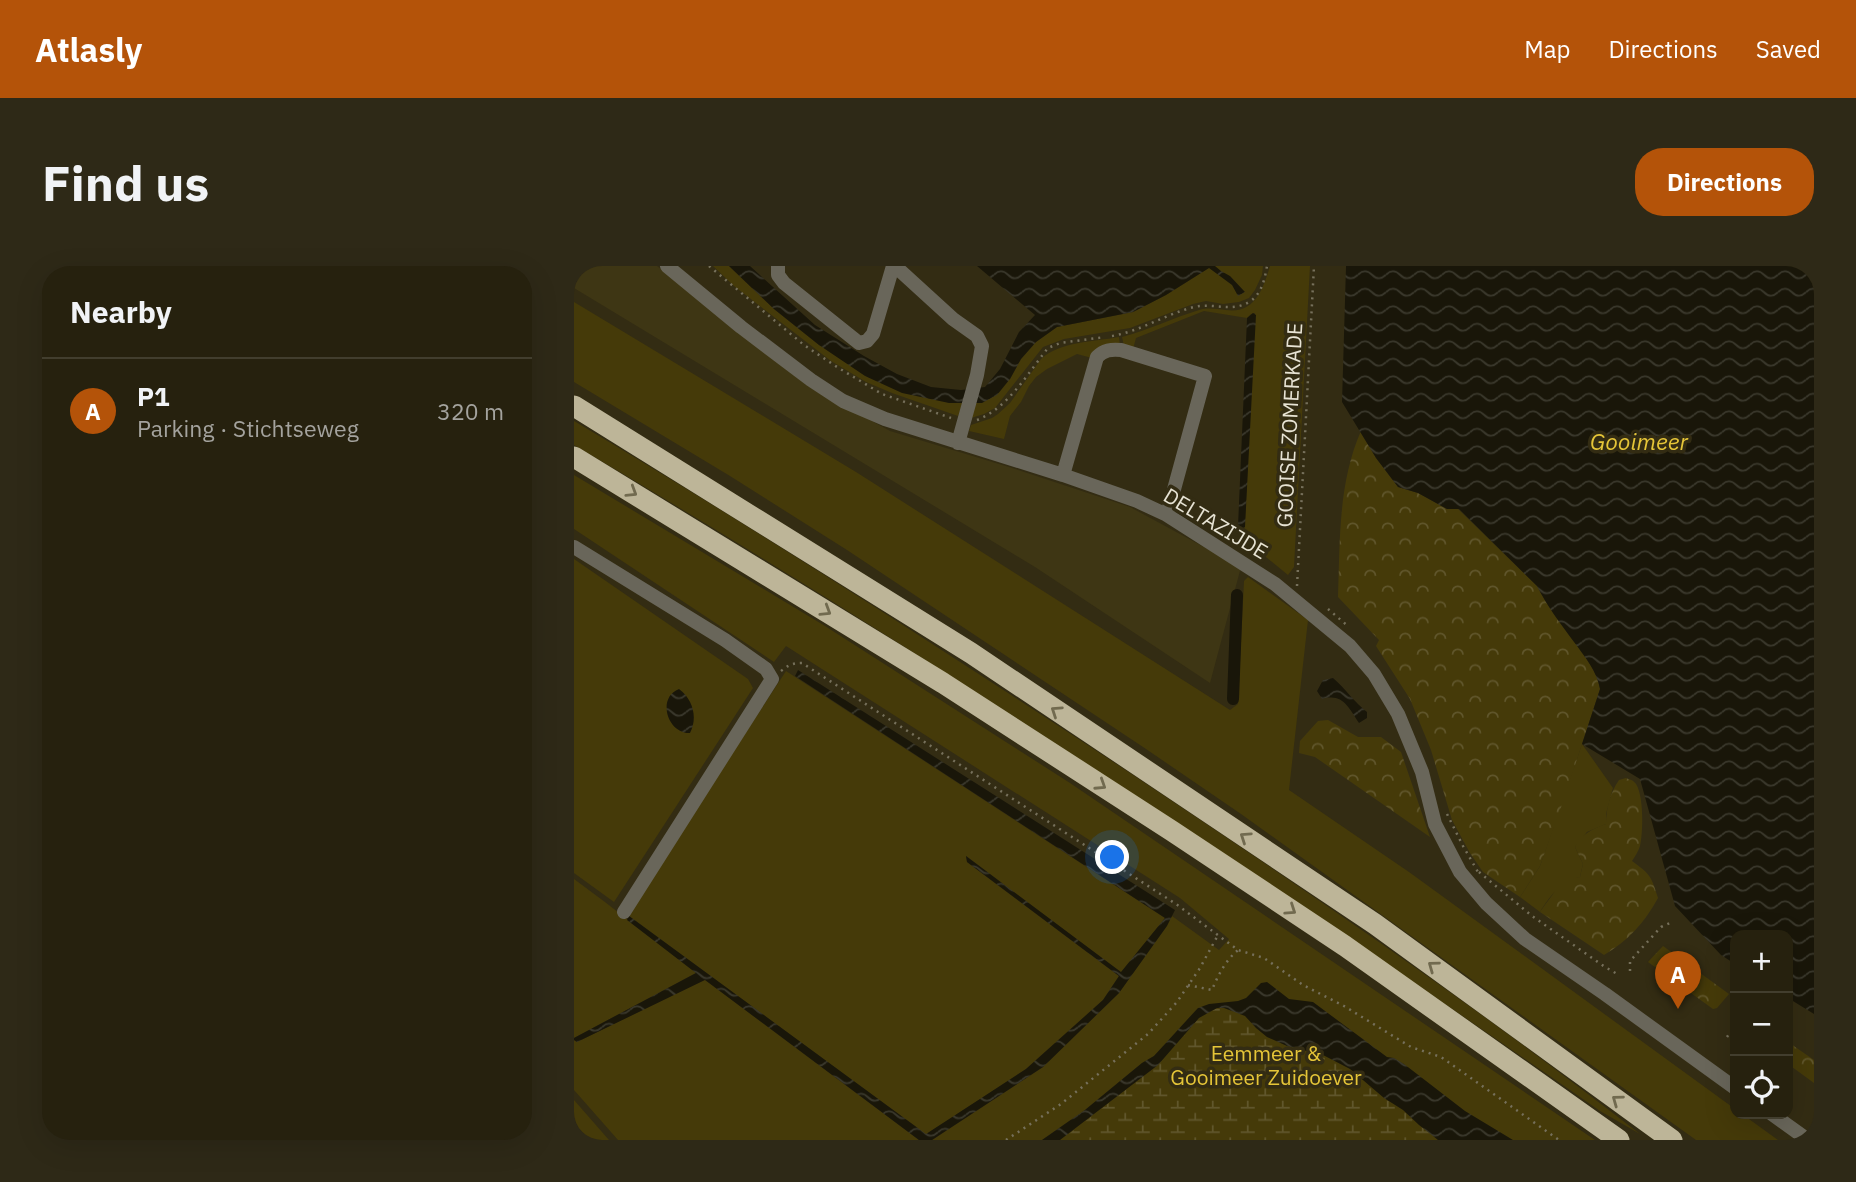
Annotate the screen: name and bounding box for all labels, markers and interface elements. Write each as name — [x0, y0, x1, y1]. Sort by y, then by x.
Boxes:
text: Atlasly — [35, 28, 142, 71]
text: Map — [1524, 33, 1570, 65]
text: Directions — [1608, 33, 1718, 65]
text: Saved — [1756, 33, 1821, 65]
button: Directions — [1635, 148, 1814, 216]
text: Find us — [42, 151, 209, 214]
text: Nearby — [70, 292, 172, 331]
street label: GOOISE ZOMERKADE — [1270, 322, 1308, 528]
text: P1 — [137, 379, 170, 413]
text: A — [85, 396, 101, 426]
text: 320 m — [437, 396, 504, 426]
text: Parking · Stichtseweg — [137, 413, 359, 443]
water label: Gooimeer — [1590, 426, 1689, 456]
street label: DELTAZIJDE — [1159, 481, 1273, 565]
one-way arrow — [625, 483, 638, 496]
one-way arrow — [819, 603, 832, 616]
one-way arrow — [1051, 706, 1064, 719]
one-way arrow — [1094, 777, 1107, 790]
one-way arrow — [1240, 833, 1253, 846]
your location — [1095, 840, 1129, 874]
one-way arrow — [1284, 902, 1297, 915]
map controls — [1730, 930, 1793, 1119]
button: + — [1730, 930, 1793, 993]
pin: A — [1655, 951, 1701, 1009]
one-way arrow — [1428, 962, 1441, 974]
button: − — [1730, 993, 1793, 1056]
park label: Eemmeer & Gooimeer Zuidoever — [1170, 1039, 1362, 1091]
button: locate — [1730, 1056, 1793, 1119]
one-way arrow — [1612, 1095, 1625, 1108]

